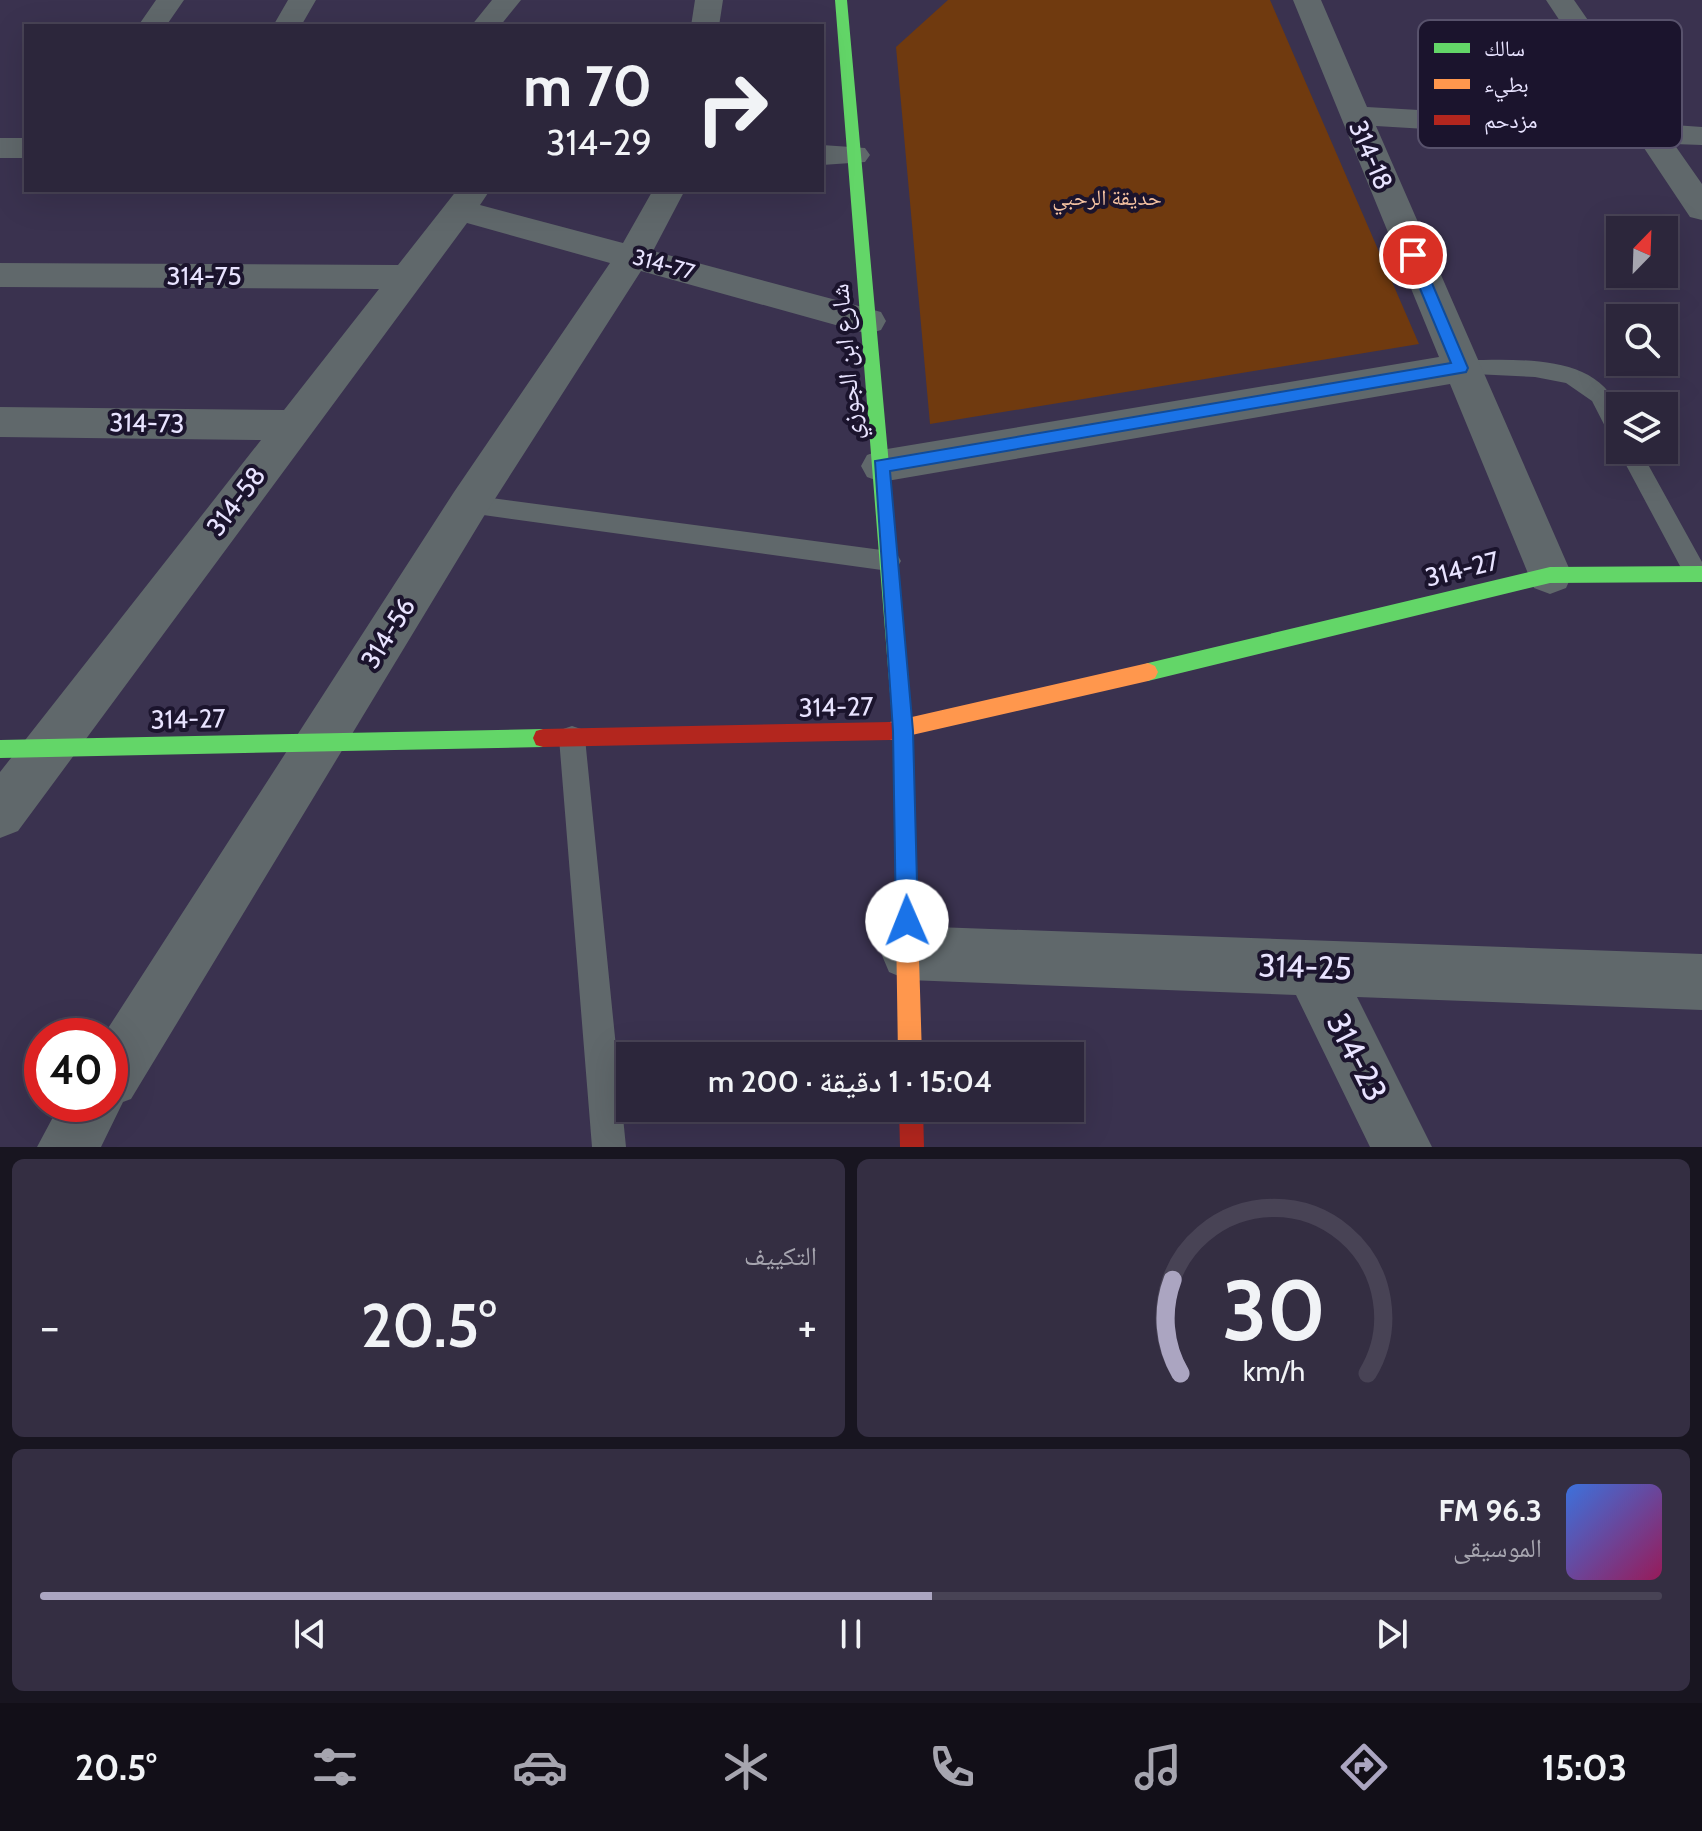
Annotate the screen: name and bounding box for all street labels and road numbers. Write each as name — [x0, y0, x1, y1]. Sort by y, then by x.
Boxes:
street label: 314-18 — [1342, 115, 1400, 195]
street label: 314-77 — [630, 243, 698, 286]
street label: 314-75 — [166, 260, 242, 292]
street label: شارع ابن الجوزي — [823, 282, 873, 442]
street label: 314-73 — [109, 406, 185, 440]
street label: 314-58 — [200, 460, 272, 542]
street label: 314-27 — [1422, 544, 1502, 594]
street label: 314-56 — [354, 592, 422, 674]
street label: 314-27 — [798, 690, 874, 724]
street label: 314-27 — [150, 702, 226, 736]
street label: 314-25 — [1258, 945, 1352, 988]
street label: 314-23 — [1319, 1006, 1396, 1107]

